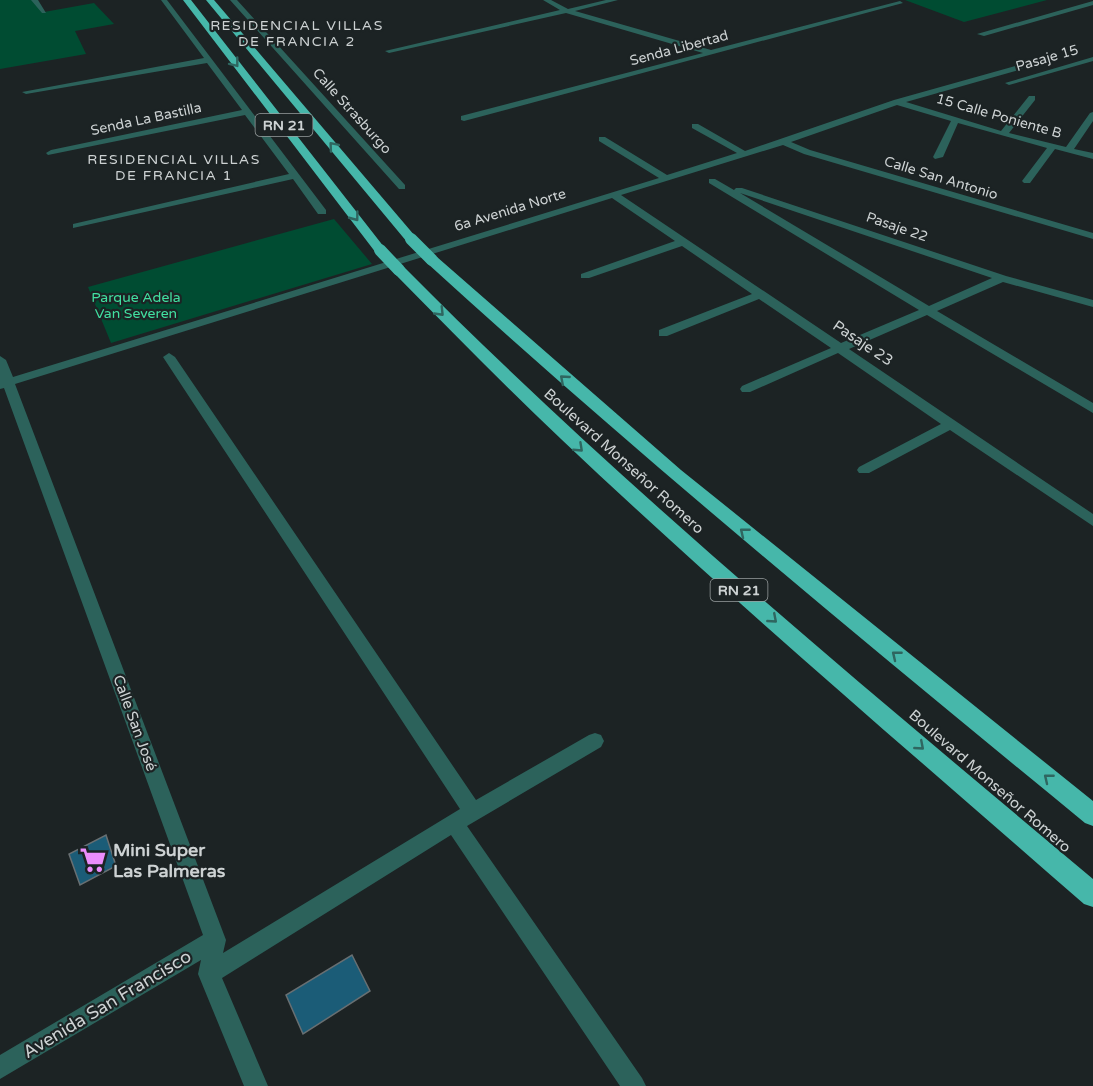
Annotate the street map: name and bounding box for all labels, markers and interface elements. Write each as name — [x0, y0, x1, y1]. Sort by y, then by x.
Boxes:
district label: RESIDENCIAL VILLAS DE FRANCIA 2 — [210, 17, 384, 50]
street label: Senda Libertad — [628, 27, 730, 69]
street label: Pasaje 15 — [1014, 41, 1080, 75]
one-way arrow — [228, 56, 239, 67]
street label: Calle Strasburgo — [309, 65, 395, 157]
street label: 15 Calle Poniente B — [934, 90, 1064, 142]
street label: Senda La Bastilla — [89, 99, 203, 139]
road number: RN 21 — [256, 114, 312, 136]
one-way arrow — [329, 142, 340, 153]
district label: RESIDENCIAL VILLAS DE FRANCIA 1 — [87, 151, 261, 184]
street label: Calle San Antonio — [882, 153, 1000, 203]
street label: 6a Avenida Norte — [452, 185, 568, 235]
street label: Pasaje 22 — [864, 209, 930, 245]
one-way arrow — [348, 210, 359, 221]
park label: Parque Adela Van Severen — [91, 289, 181, 322]
one-way arrow — [432, 305, 443, 316]
street label: Pasaje 23 — [829, 316, 897, 370]
one-way arrow — [560, 375, 571, 386]
street label: Boulevard Monseñor Romero — [540, 384, 708, 538]
one-way arrow — [573, 441, 583, 452]
one-way arrow — [740, 529, 751, 540]
road number: RN 21 — [710, 579, 768, 601]
one-way arrow — [766, 612, 777, 623]
one-way arrow — [892, 652, 903, 663]
street label: Calle San José — [109, 672, 161, 774]
street label: Boulevard Monseñor Romero — [905, 706, 1075, 856]
one-way arrow — [913, 739, 924, 750]
one-way arrow — [1043, 774, 1054, 785]
place label: Mini Super Las Palmeras — [113, 839, 226, 882]
supermarket icon: Mini Super Las Palmeras — [78, 845, 108, 875]
street label: Avenida San Francisco — [19, 945, 195, 1063]

